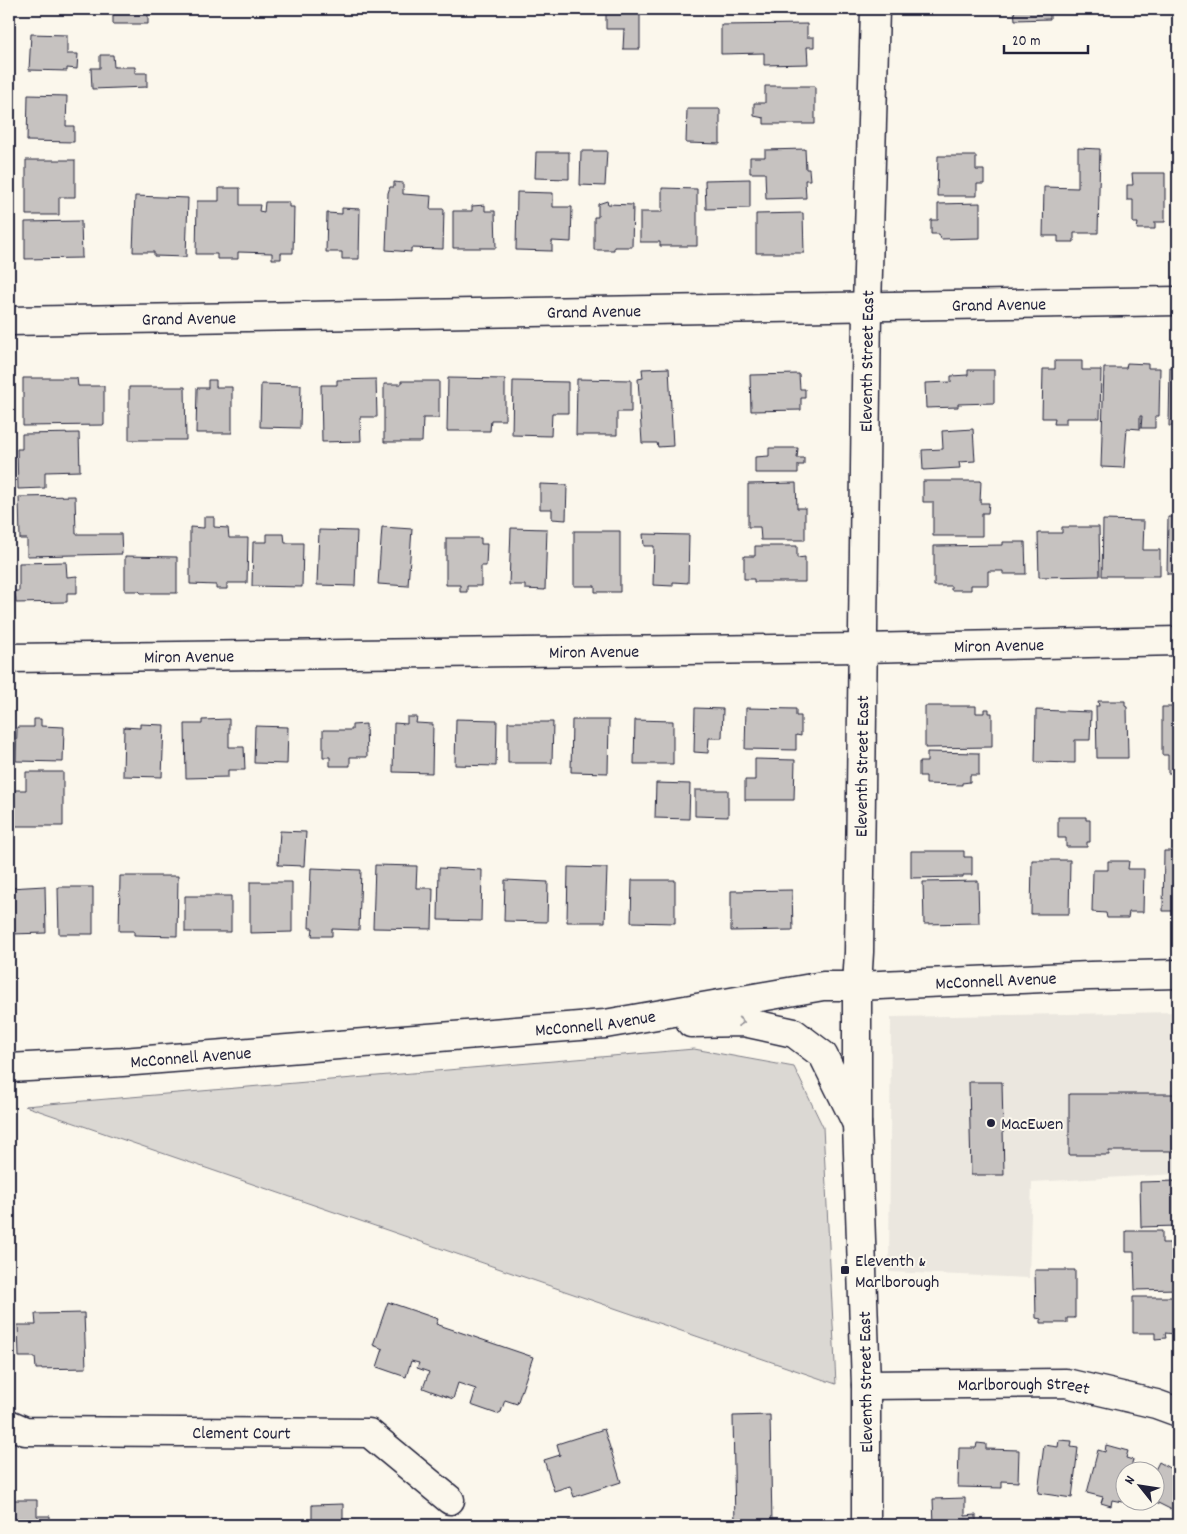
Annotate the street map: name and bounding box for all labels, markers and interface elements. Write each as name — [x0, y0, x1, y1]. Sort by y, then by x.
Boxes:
scale bar — [1004, 22, 1088, 54]
text: 20 m — [1012, 31, 1040, 53]
street label: Eleventh Street East — [855, 290, 882, 432]
street label: Grand Avenue — [951, 293, 1046, 320]
street label: Grand Avenue — [547, 300, 641, 327]
street label: Grand Avenue — [142, 307, 237, 334]
street label: Miron Avenue — [954, 634, 1044, 661]
street label: Miron Avenue — [549, 641, 639, 667]
street label: Miron Avenue — [144, 645, 234, 671]
street label: Eleventh Street East — [850, 695, 877, 837]
street label: McConnell Avenue — [935, 967, 1057, 998]
street label: McConnell Avenue — [534, 1005, 658, 1044]
one-way arrow — [737, 1017, 745, 1028]
street label: McConnell Avenue — [129, 1042, 252, 1076]
place label: MacEwen — [1001, 1113, 1063, 1138]
marker: MacEwen — [985, 1117, 997, 1129]
place label: Eleventh & Marlborough — [855, 1250, 939, 1296]
marker: Eleventh & Marlborough — [839, 1264, 851, 1276]
street label: Eleventh Street East — [854, 1310, 881, 1453]
street label: Marlborough Street — [958, 1373, 1092, 1403]
street label: Clement Court — [192, 1422, 291, 1448]
north arrow — [1114, 1462, 1164, 1512]
text: N — [1120, 1472, 1141, 1488]

